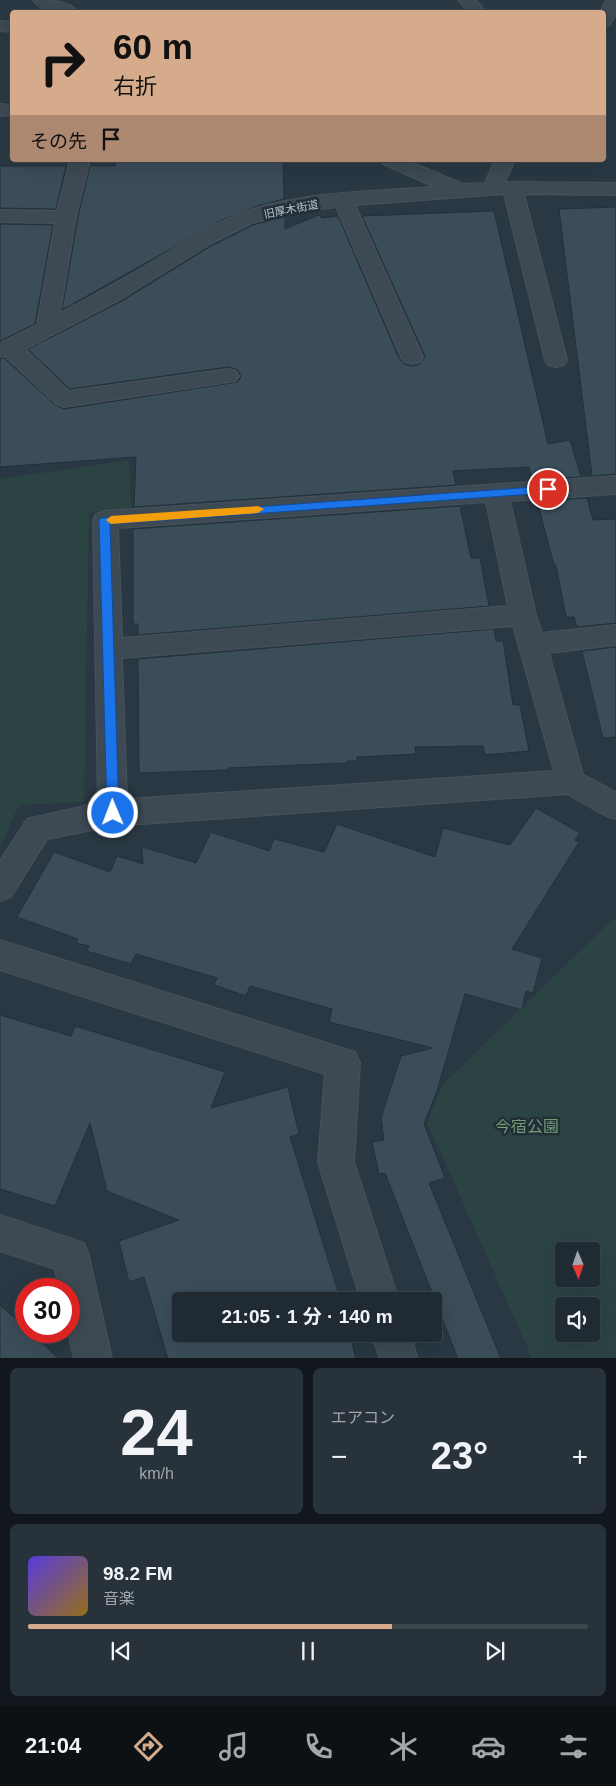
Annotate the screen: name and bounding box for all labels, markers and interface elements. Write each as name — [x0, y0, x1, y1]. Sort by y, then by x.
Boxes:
text: 60 m — [113, 27, 193, 66]
icon: right — [30, 30, 95, 95]
text: 右折 — [113, 74, 157, 99]
icon: arrive — [97, 125, 125, 153]
text: その先 — [30, 131, 87, 152]
street label: 旧厚木街道 — [263, 198, 319, 220]
pin — [527, 468, 569, 510]
icon: arrive — [534, 475, 562, 503]
position arrow — [86, 786, 138, 838]
park label: 今宿公園 — [495, 1118, 559, 1135]
north arrow — [555, 1242, 600, 1288]
map controls — [555, 1242, 600, 1342]
speed limit sign: 30 — [15, 1278, 80, 1343]
button: sound — [555, 1297, 600, 1342]
text: 21:05 · 1 分 · 140 m — [221, 1306, 393, 1327]
text: 24 — [120, 1396, 193, 1469]
text: エアコン — [331, 1409, 395, 1426]
text: 23° — [431, 1435, 488, 1477]
text: − — [331, 1441, 347, 1472]
text: + — [572, 1441, 588, 1472]
text: km/h — [139, 1465, 174, 1482]
text: 98.2 FM — [103, 1563, 173, 1584]
text: 音楽 — [103, 1590, 135, 1607]
icon: previous — [107, 1637, 135, 1665]
icon: pause — [294, 1637, 322, 1665]
icon: next — [481, 1637, 509, 1665]
icon: directions — [131, 1729, 166, 1764]
icon: music — [216, 1729, 251, 1764]
icon: phone — [301, 1729, 336, 1764]
icon: climate — [386, 1729, 421, 1764]
icon: car — [471, 1729, 506, 1764]
icon: filters — [556, 1729, 591, 1764]
text: 21:04 — [25, 1733, 81, 1758]

